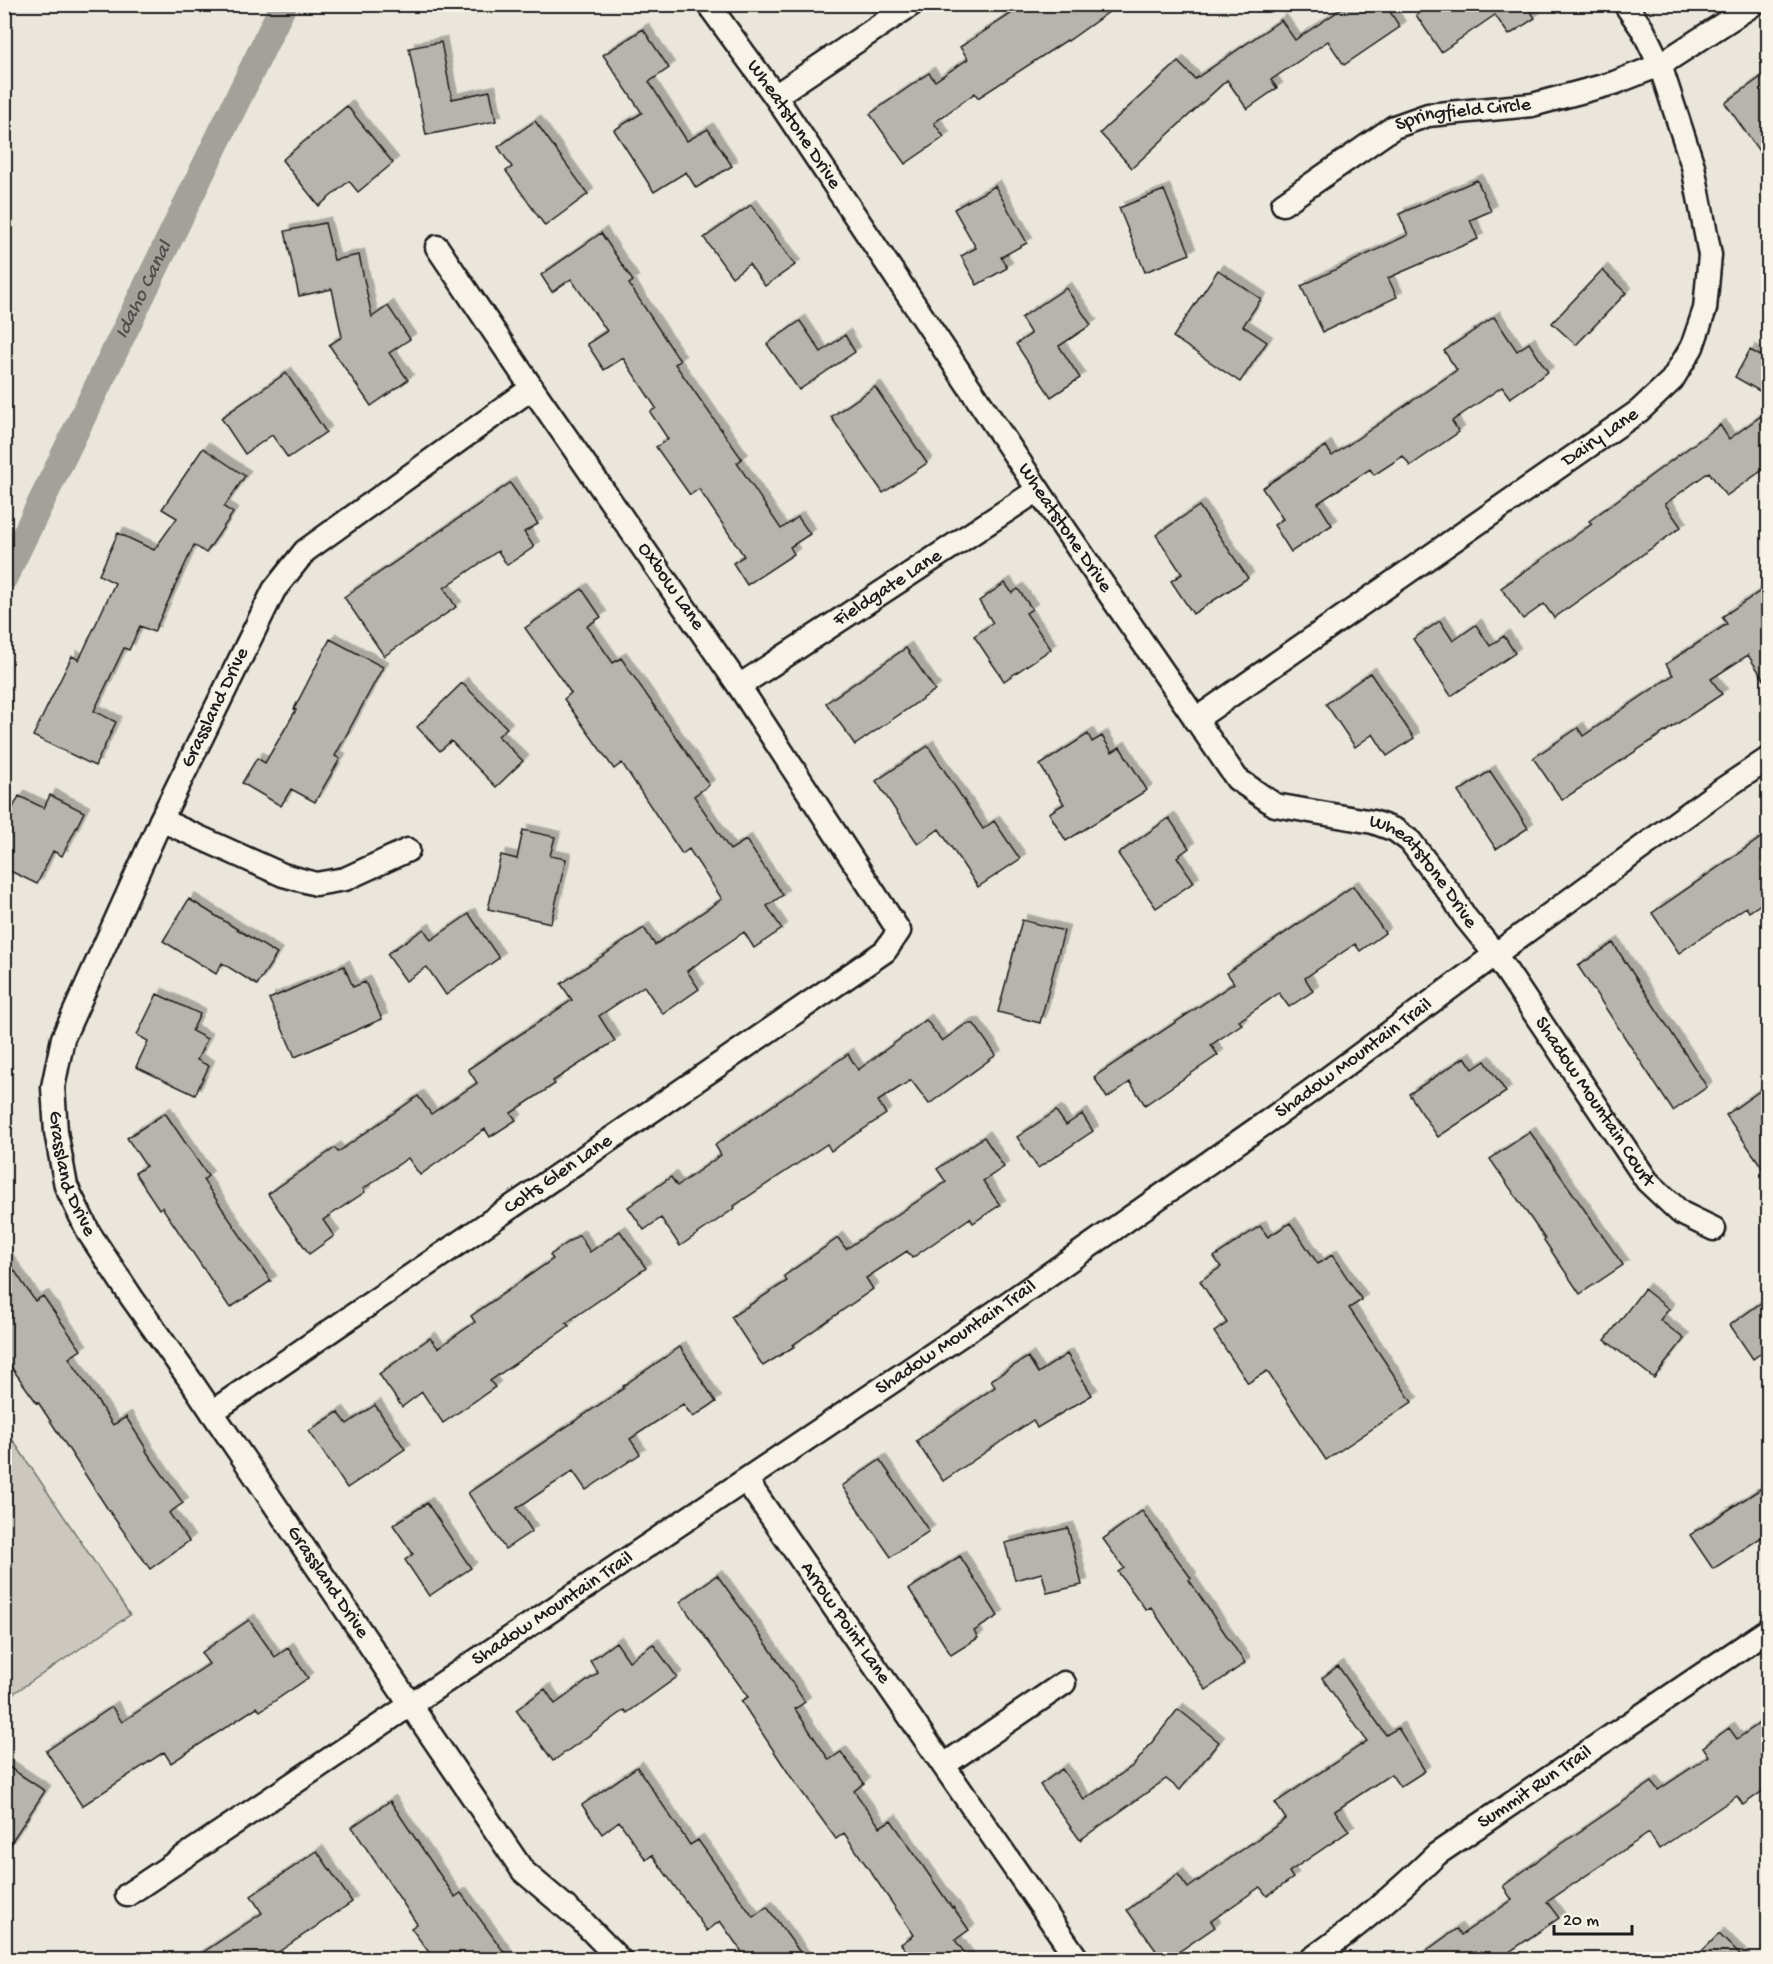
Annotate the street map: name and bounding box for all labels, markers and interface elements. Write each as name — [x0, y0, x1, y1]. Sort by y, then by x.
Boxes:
street label: Wheatstone Drive — [741, 56, 846, 194]
street label: Springfield Circle — [1392, 94, 1533, 137]
water label: Idaho Canal — [110, 236, 179, 343]
street label: Dairy Lane — [1556, 403, 1644, 474]
street label: Wheatstone Drive — [1012, 459, 1117, 598]
street label: Oxbow Lane — [631, 539, 709, 636]
street label: Fieldgate Lane — [828, 544, 947, 633]
street label: Grassland Drive — [177, 644, 255, 772]
street label: Wheatstone Drive — [1366, 810, 1482, 934]
street label: Shadow Mountain Trail — [1271, 993, 1437, 1124]
street label: Shadow Mountain Court — [1529, 1013, 1660, 1194]
street label: Grassland Drive — [43, 1110, 101, 1241]
street label: Colts Glen Lane — [500, 1129, 617, 1220]
street label: Shadow Mountain Trail — [871, 1275, 1041, 1400]
street label: Grassland Drive — [281, 1522, 374, 1644]
street label: Shadow Mountain Trail — [468, 1547, 638, 1671]
street label: Arrow Point Lane — [795, 1558, 896, 1689]
street label: Summit Run Trail — [1473, 1741, 1597, 1834]
scale bar — [1554, 1898, 1632, 1936]
text: 20 m — [1563, 1911, 1599, 1932]

